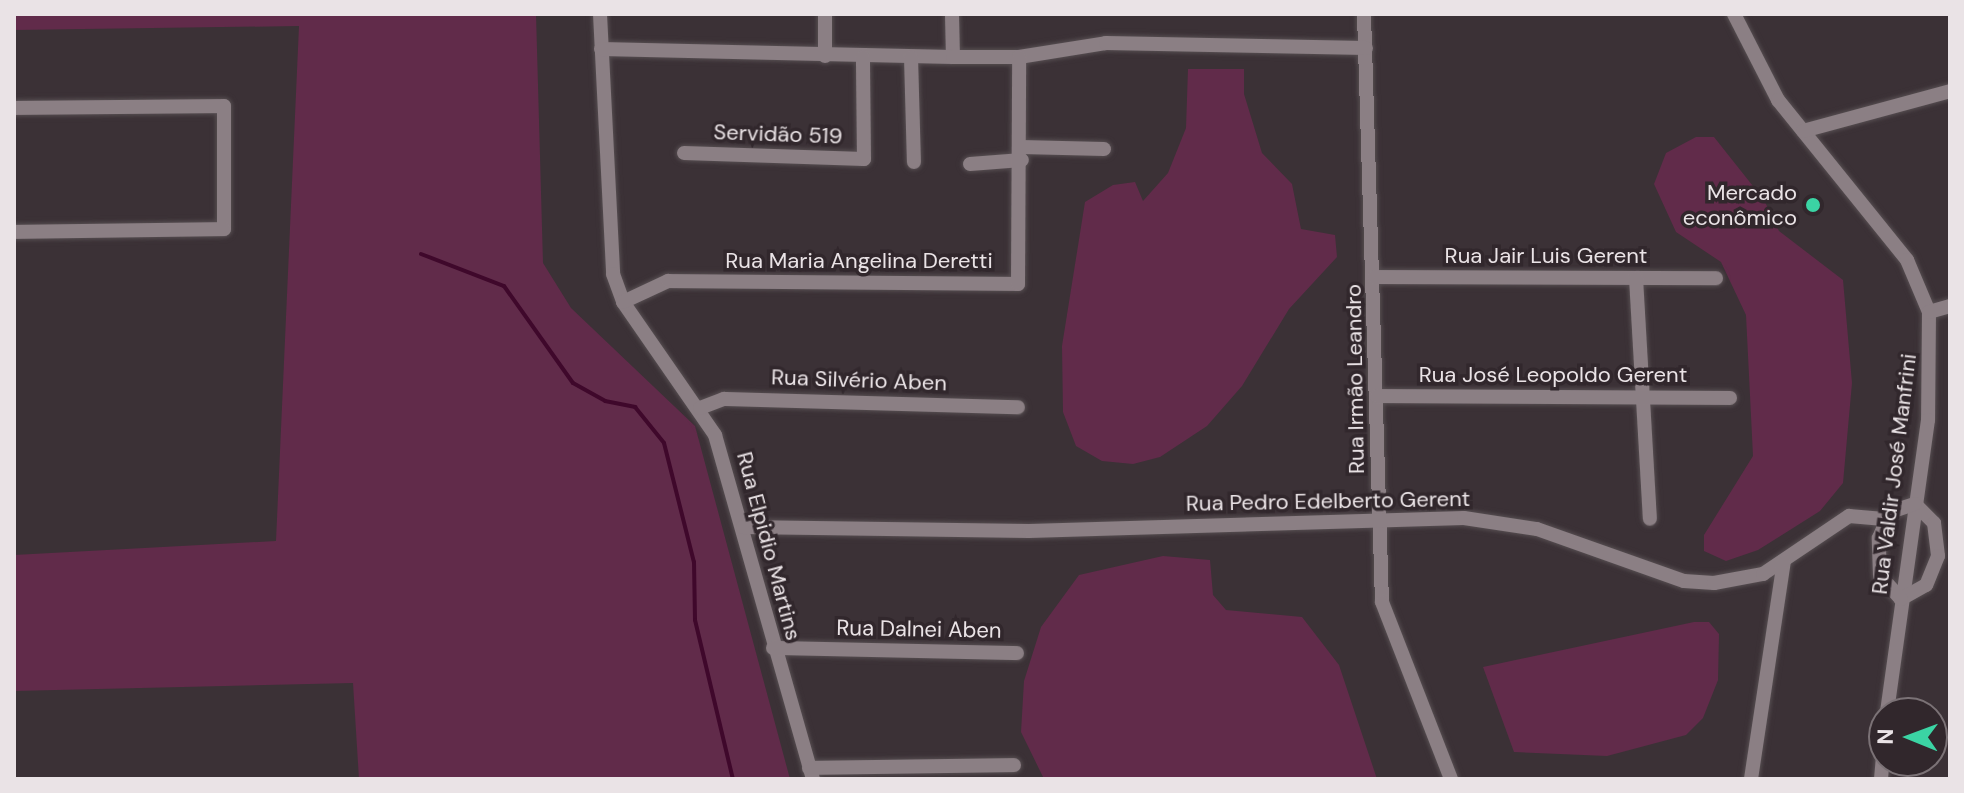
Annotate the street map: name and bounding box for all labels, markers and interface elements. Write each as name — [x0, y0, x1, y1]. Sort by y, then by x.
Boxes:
street label: Servidão 519 — [713, 119, 843, 149]
place label: Mercado econômico — [1683, 179, 1797, 230]
marker: Mercado econômico — [1804, 196, 1822, 214]
street label: Rua Jair Luis Gerent — [1445, 243, 1647, 269]
street label: Rua Maria Angelina Deretti — [725, 248, 993, 274]
street label: Rua Irmão Leandro — [1340, 284, 1370, 474]
street label: Rua Valdir José Manfrini — [1866, 352, 1922, 596]
street label: Rua José Leopoldo Gerent — [1419, 362, 1687, 388]
street label: Rua Silvério Aben — [771, 364, 947, 396]
street label: Rua Elpidio Martins — [731, 449, 807, 643]
street label: Rua Pedro Edelberto Gerent — [1186, 485, 1470, 517]
street label: Rua Dalnei Aben — [836, 614, 1002, 644]
north arrow — [1868, 697, 1948, 777]
text: N — [1871, 728, 1900, 745]

